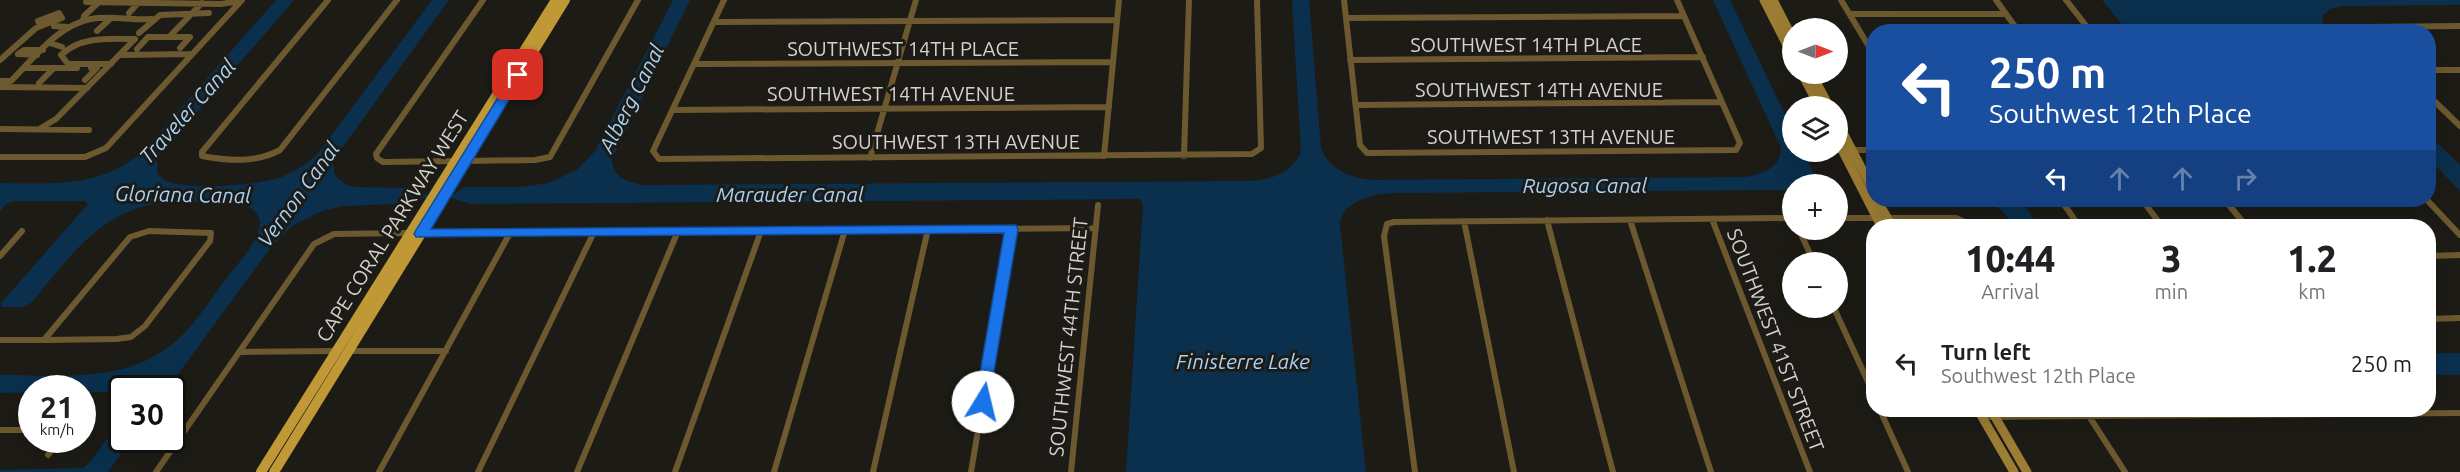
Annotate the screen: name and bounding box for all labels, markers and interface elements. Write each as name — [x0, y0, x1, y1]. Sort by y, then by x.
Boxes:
north arrow — [1782, 18, 1848, 84]
map controls — [1782, 18, 1848, 318]
street label: SOUTHWEST 14TH PLACE — [1410, 33, 1642, 56]
street label: SOUTHWEST 14TH PLACE — [787, 37, 1019, 60]
water label: Alberg Canal — [593, 40, 669, 157]
icon: left — [1890, 48, 1968, 126]
pin — [492, 49, 543, 100]
text: 250 m — [1989, 49, 2106, 96]
water label: Traveler Canal — [134, 54, 240, 168]
icon: arrive — [501, 58, 534, 91]
street label: SOUTHWEST 14TH AVENUE — [1415, 78, 1663, 101]
street label: SOUTHWEST 14TH AVENUE — [767, 82, 1015, 105]
button: layers — [1782, 96, 1848, 162]
text: Southwest 12th Place — [1989, 98, 2252, 128]
street label: CAPE CORAL PARKWAY WEST — [311, 106, 473, 346]
street label: SOUTHWEST 13TH AVENUE — [1427, 125, 1675, 148]
street label: SOUTHWEST 13TH AVENUE — [832, 130, 1080, 153]
water label: Vernon Canal — [252, 137, 344, 251]
icon: left — [2040, 162, 2073, 195]
icon: ahead — [2103, 162, 2136, 195]
icon: ahead — [2166, 162, 2199, 195]
icon: right — [2229, 162, 2262, 195]
water label: Rugosa Canal — [1523, 173, 1647, 197]
button: + — [1782, 174, 1848, 240]
water label: Gloriana Canal — [115, 181, 251, 207]
water label: Marauder Canal — [716, 182, 864, 206]
street label: SOUTHWEST 44TH STREET — [1044, 216, 1092, 458]
street label: SOUTHWEST 41ST STREET — [1723, 225, 1829, 455]
text: 10:44 — [1965, 238, 2055, 279]
text: 3 — [2161, 238, 2181, 279]
text: 1.2 — [2287, 238, 2337, 279]
button: − — [1782, 252, 1848, 318]
text: Arrival — [1981, 280, 2039, 303]
text: min — [2155, 280, 2188, 303]
text: km — [2298, 280, 2326, 303]
text: Turn left — [1941, 339, 2031, 364]
icon: left — [1890, 347, 1923, 380]
water label: Finisterre Lake — [1176, 349, 1310, 373]
text: 250 m — [2351, 351, 2412, 376]
text: Southwest 12th Place — [1941, 364, 2136, 387]
position arrow — [951, 370, 1015, 434]
speed limit sign: 30 — [108, 375, 186, 453]
text: 21 — [40, 390, 74, 424]
text: km/h — [40, 421, 74, 438]

